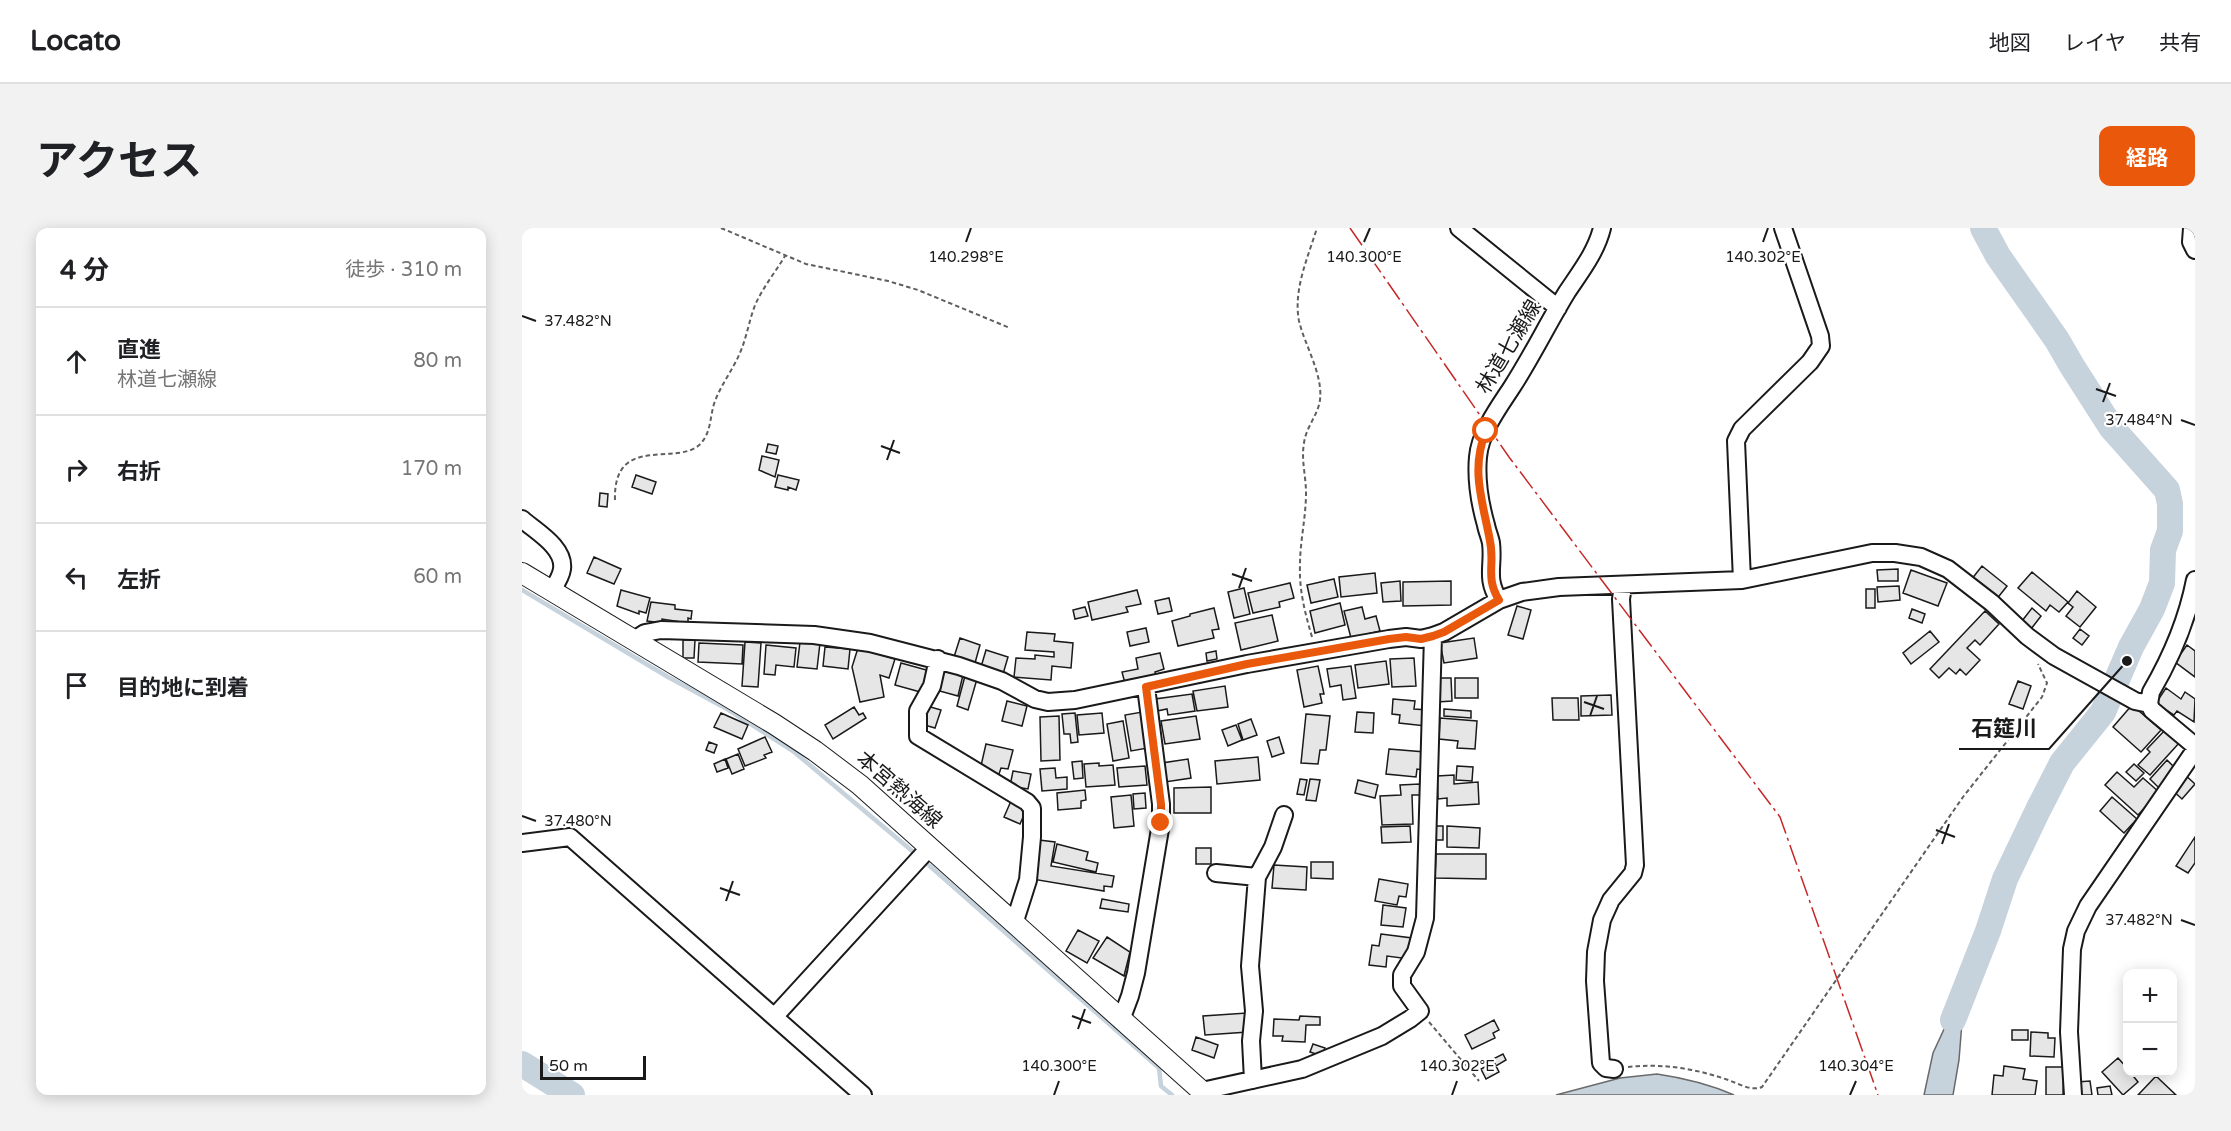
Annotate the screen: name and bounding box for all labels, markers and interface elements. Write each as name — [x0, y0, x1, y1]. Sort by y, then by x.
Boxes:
text: Locato — [30, 24, 121, 58]
text: 地図 — [1989, 31, 2031, 56]
text: レイヤ — [2064, 31, 2126, 56]
text: 共有 — [2159, 31, 2201, 56]
button: 経路 — [2099, 126, 2195, 186]
text: アクセス — [36, 136, 202, 187]
text: 140.298°E — [928, 248, 1004, 266]
text: 140.300°E — [1326, 248, 1402, 266]
text: 140.302°E — [1725, 248, 1801, 266]
text: 4 分 — [60, 255, 109, 286]
text: 徒歩 · 310 m — [345, 258, 462, 282]
street label: 林道七瀬線 — [1471, 296, 1547, 398]
text: 37.482°N — [544, 312, 612, 330]
text: 直進 — [117, 337, 161, 363]
icon: ahead — [60, 345, 93, 378]
text: 80 m — [413, 349, 462, 373]
text: 林道七瀬線 — [117, 368, 217, 392]
text: 37.484°N — [2105, 411, 2173, 429]
route start — [1472, 417, 1498, 443]
icon: right — [60, 453, 93, 486]
text: 170 m — [401, 457, 462, 481]
text: 右折 — [117, 459, 161, 485]
icon: left — [60, 561, 93, 594]
text: 60 m — [413, 565, 462, 589]
text: 左折 — [117, 567, 161, 593]
icon: arrive — [60, 669, 93, 702]
text: 目的地に到着 — [117, 675, 249, 701]
callout: 石筵川 — [1959, 709, 2049, 749]
text: 石筵川 — [1971, 716, 2037, 742]
street label: 本宮熱海線 — [851, 746, 947, 834]
route end — [1147, 809, 1173, 835]
text: 37.480°N — [544, 812, 612, 830]
text: 37.482°N — [2105, 911, 2173, 929]
map controls — [2123, 969, 2177, 1077]
button: + — [2123, 969, 2177, 1023]
button: − — [2123, 1023, 2177, 1077]
scale bar — [540, 1053, 646, 1080]
text: 50 m — [549, 1056, 588, 1076]
text: 140.300°E — [1021, 1057, 1097, 1075]
text: 140.302°E — [1419, 1057, 1495, 1075]
text: 140.304°E — [1818, 1057, 1894, 1075]

